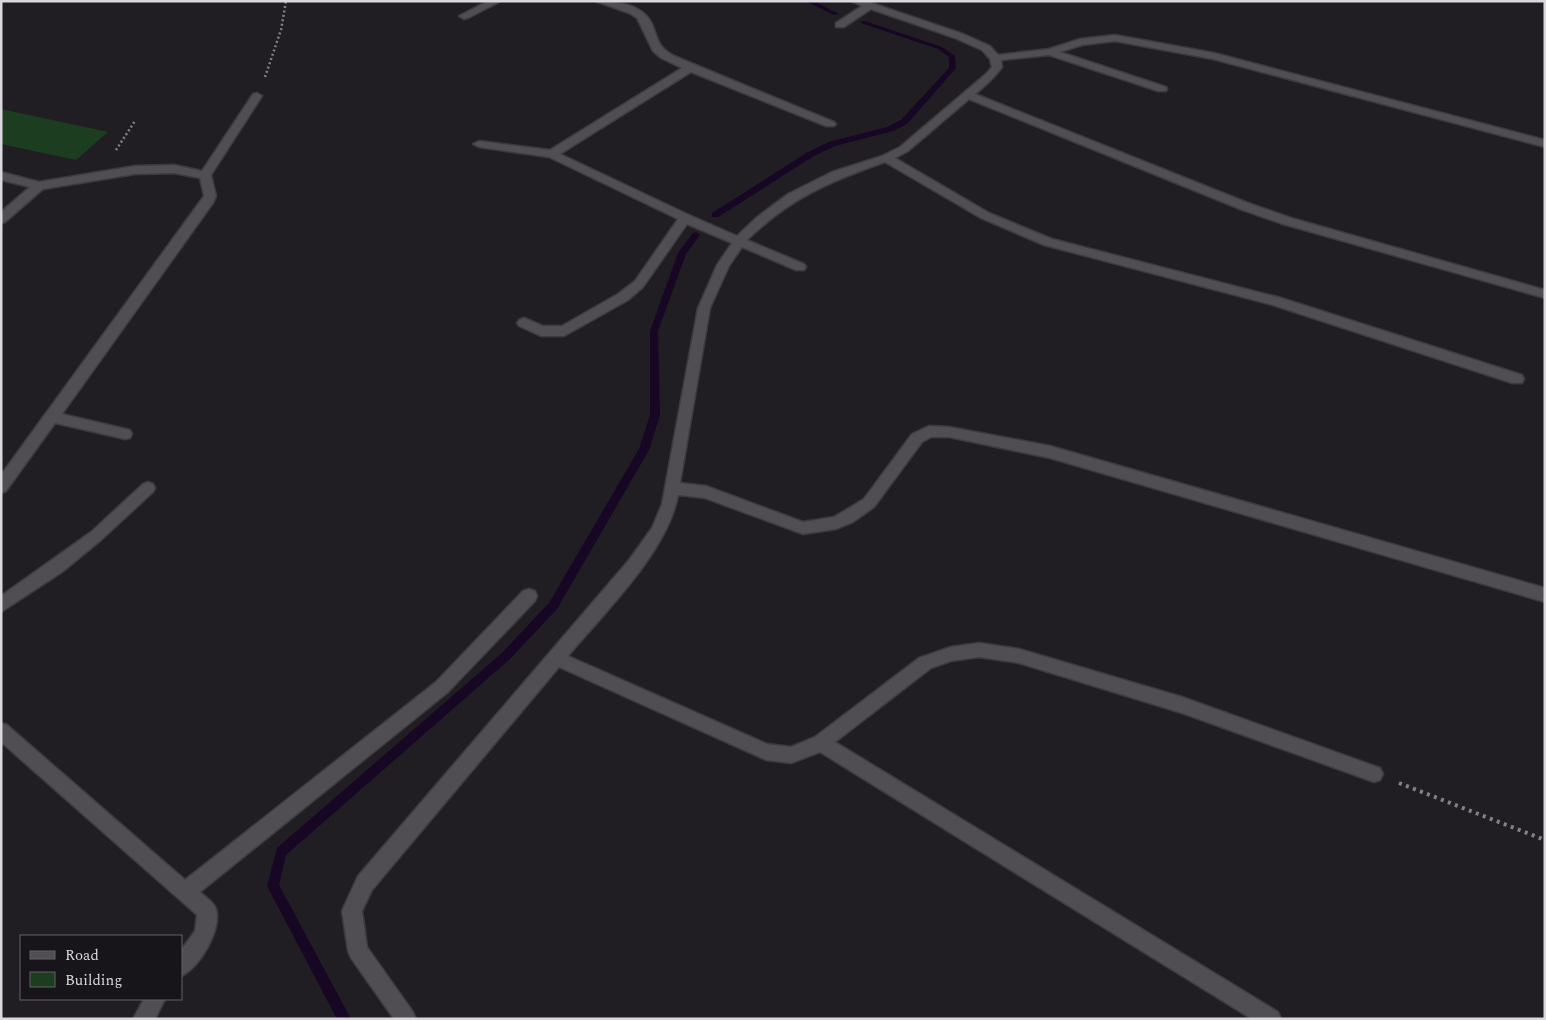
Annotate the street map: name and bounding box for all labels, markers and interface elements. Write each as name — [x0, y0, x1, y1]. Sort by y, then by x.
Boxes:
legend — [20, 935, 182, 1000]
text: Road — [65, 944, 99, 967]
text: Building — [65, 969, 122, 992]

